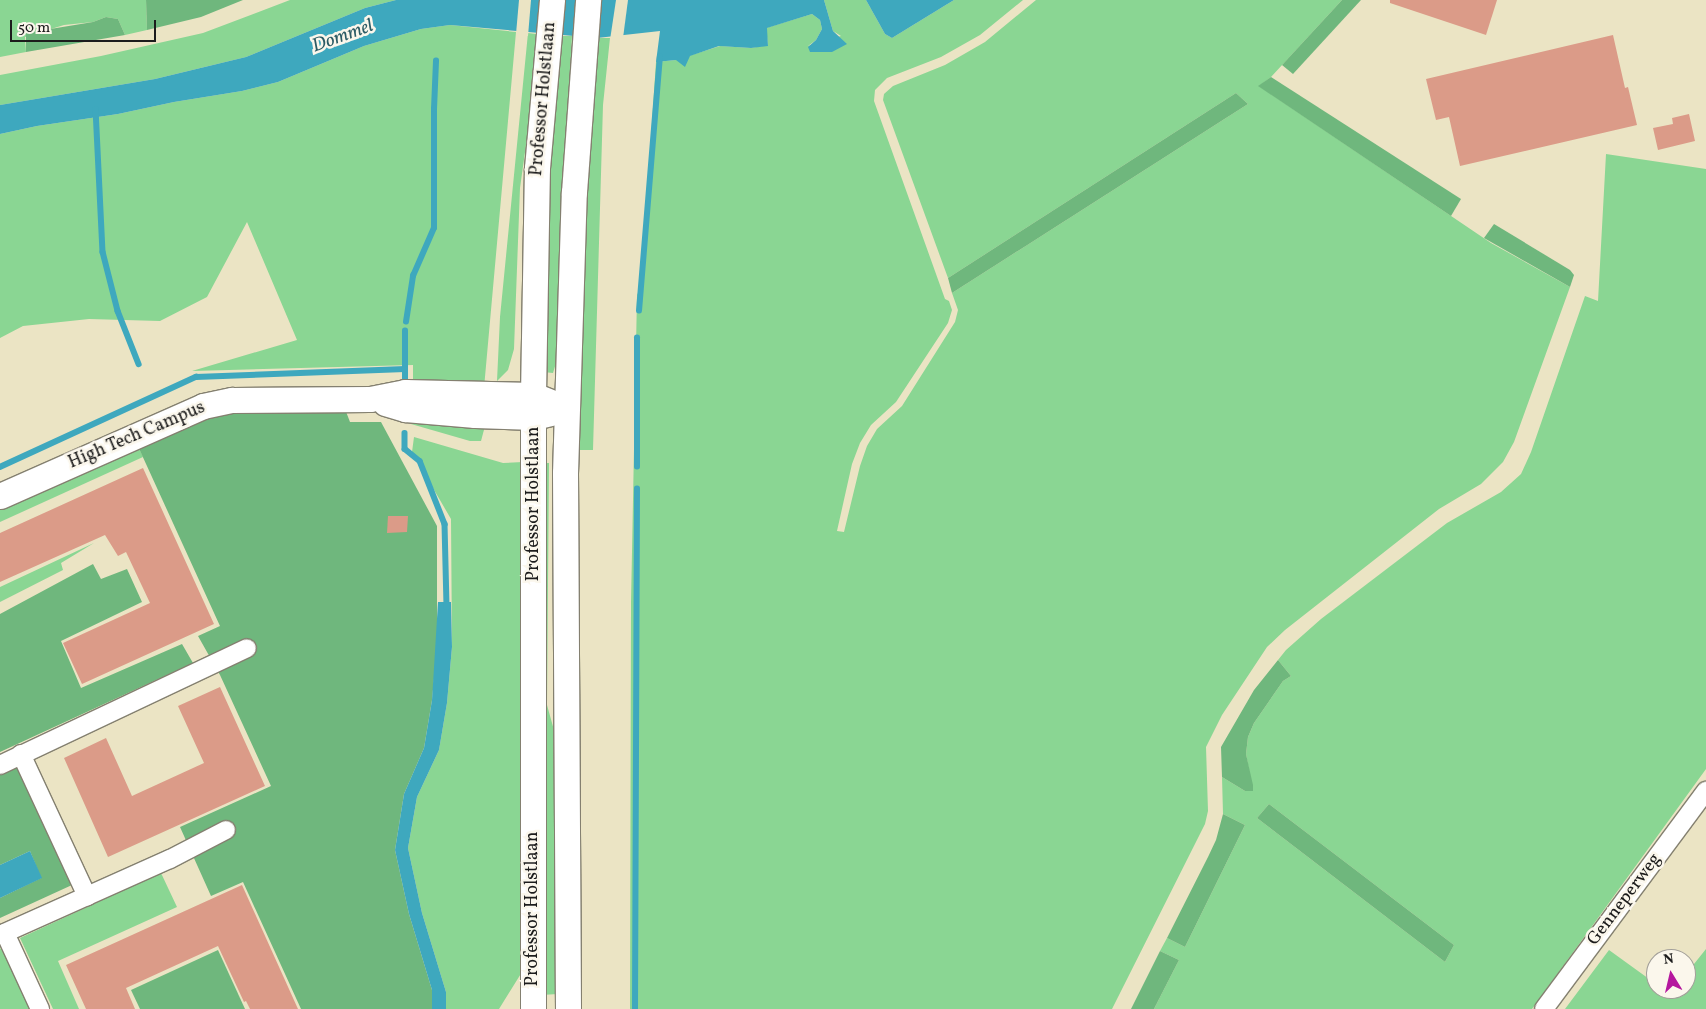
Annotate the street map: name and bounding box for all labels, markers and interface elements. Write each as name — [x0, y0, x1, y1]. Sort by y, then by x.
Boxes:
scale bar — [12, 10, 159, 42]
water label: Dommel — [309, 15, 377, 59]
text: 50 m — [18, 18, 50, 39]
street label: Professor Holstlaan — [526, 21, 562, 177]
street label: High Tech Campus — [65, 397, 209, 475]
street label: Professor Holstlaan — [523, 427, 545, 581]
street label: Professor Holstlaan — [522, 832, 544, 986]
street label: Genneperweg — [1583, 850, 1667, 950]
north arrow — [1646, 949, 1696, 999]
text: N — [1662, 950, 1675, 970]

